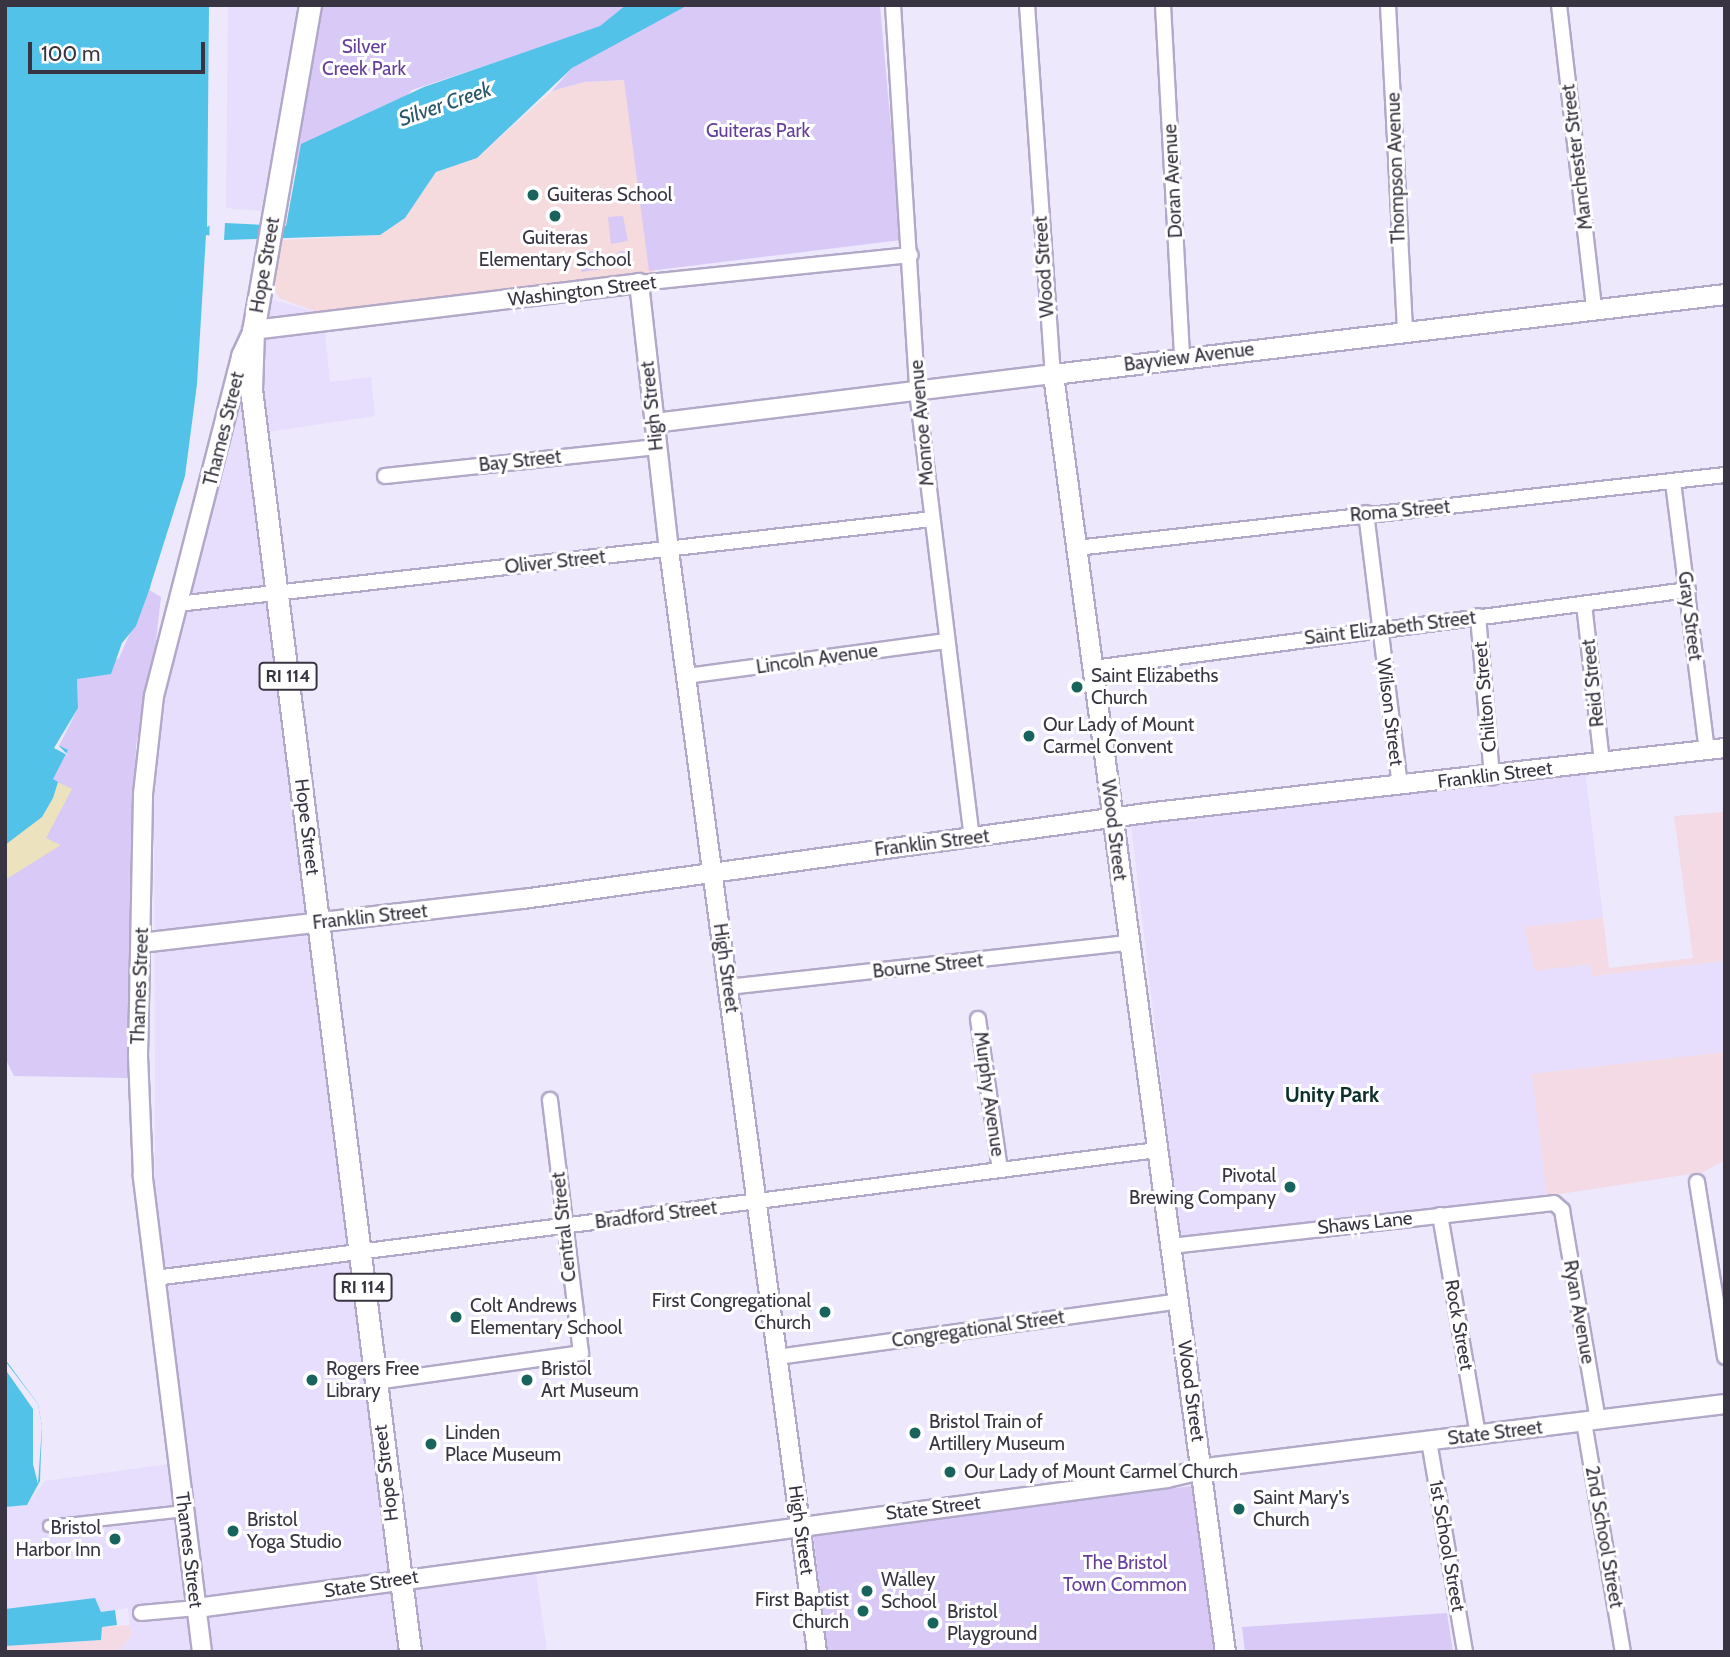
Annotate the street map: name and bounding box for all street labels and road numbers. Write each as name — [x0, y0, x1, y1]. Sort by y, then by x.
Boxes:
street label: Manchester Street — [1557, 83, 1597, 231]
street label: Thompson Avenue — [1382, 92, 1410, 244]
street label: Doran Avenue — [1159, 123, 1187, 239]
street label: Hope Street — [245, 215, 285, 315]
street label: Wood Street — [1029, 215, 1059, 319]
street label: Washington Street — [507, 271, 657, 311]
street label: Bayview Avenue — [1123, 338, 1255, 376]
street label: Monroe Avenue — [905, 359, 939, 487]
street label: High Street — [636, 360, 668, 452]
street label: Thames Street — [199, 370, 249, 488]
street label: Bay Street — [478, 445, 562, 477]
street label: Roma Street — [1349, 495, 1451, 527]
street label: Oliver Street — [504, 545, 606, 579]
street label: Gray Street — [1673, 570, 1707, 662]
street label: Saint Elizabeth Street — [1303, 606, 1477, 650]
street label: Reid Street — [1577, 638, 1609, 728]
street label: Lincoln Avenue — [755, 639, 879, 679]
street label: Chilton Street — [1469, 641, 1501, 753]
street label: Wilson Street — [1372, 657, 1408, 767]
road number: RI 114 — [258, 662, 318, 690]
street label: Franklin Street — [1436, 757, 1554, 793]
street label: Hope Street — [290, 777, 324, 877]
street label: Wood Street — [1096, 778, 1132, 882]
street label: Franklin Street — [873, 825, 991, 861]
street label: Franklin Street — [311, 900, 429, 934]
street label: High Street — [708, 922, 744, 1014]
street label: Thames Street — [127, 927, 153, 1045]
street label: Bourne Street — [872, 949, 984, 983]
street label: Murphy Avenue — [969, 1030, 1009, 1158]
street label: Central Street — [547, 1171, 581, 1283]
street label: Bradford Street — [594, 1196, 718, 1234]
street label: Shaws Lane — [1317, 1207, 1413, 1239]
street label: Ryan Avenue — [1559, 1258, 1599, 1366]
road number: RI 114 — [333, 1272, 393, 1302]
street label: Rock Street — [1440, 1278, 1478, 1372]
street label: Congregational Street — [890, 1306, 1066, 1352]
street label: Wood Street — [1173, 1339, 1209, 1443]
street label: State Street — [1446, 1416, 1544, 1450]
street label: Hope Street — [369, 1423, 403, 1523]
street label: 2nd School Street — [1580, 1464, 1628, 1610]
street label: 1st School Street — [1424, 1478, 1470, 1614]
street label: High Street — [783, 1484, 819, 1576]
street label: Thames Street — [171, 1491, 207, 1609]
street label: State Street — [884, 1491, 982, 1525]
street label: State Street — [322, 1565, 420, 1603]

